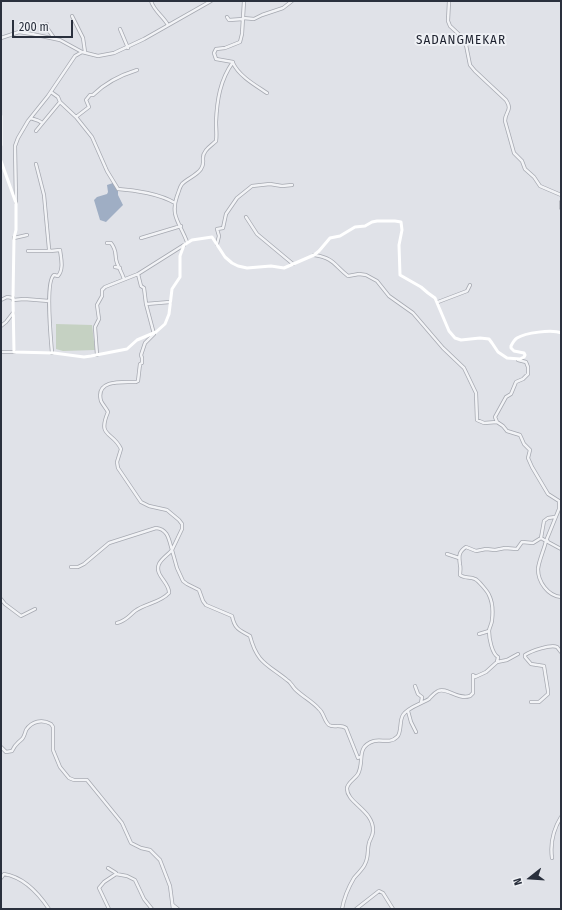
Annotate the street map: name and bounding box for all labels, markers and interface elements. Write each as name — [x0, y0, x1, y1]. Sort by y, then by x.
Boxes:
scale bar — [14, 12, 75, 38]
text: 200 m — [19, 20, 49, 34]
district label: SADANGMEKAR — [416, 32, 506, 48]
north arrow — [510, 858, 550, 898]
text: N — [511, 877, 525, 887]

